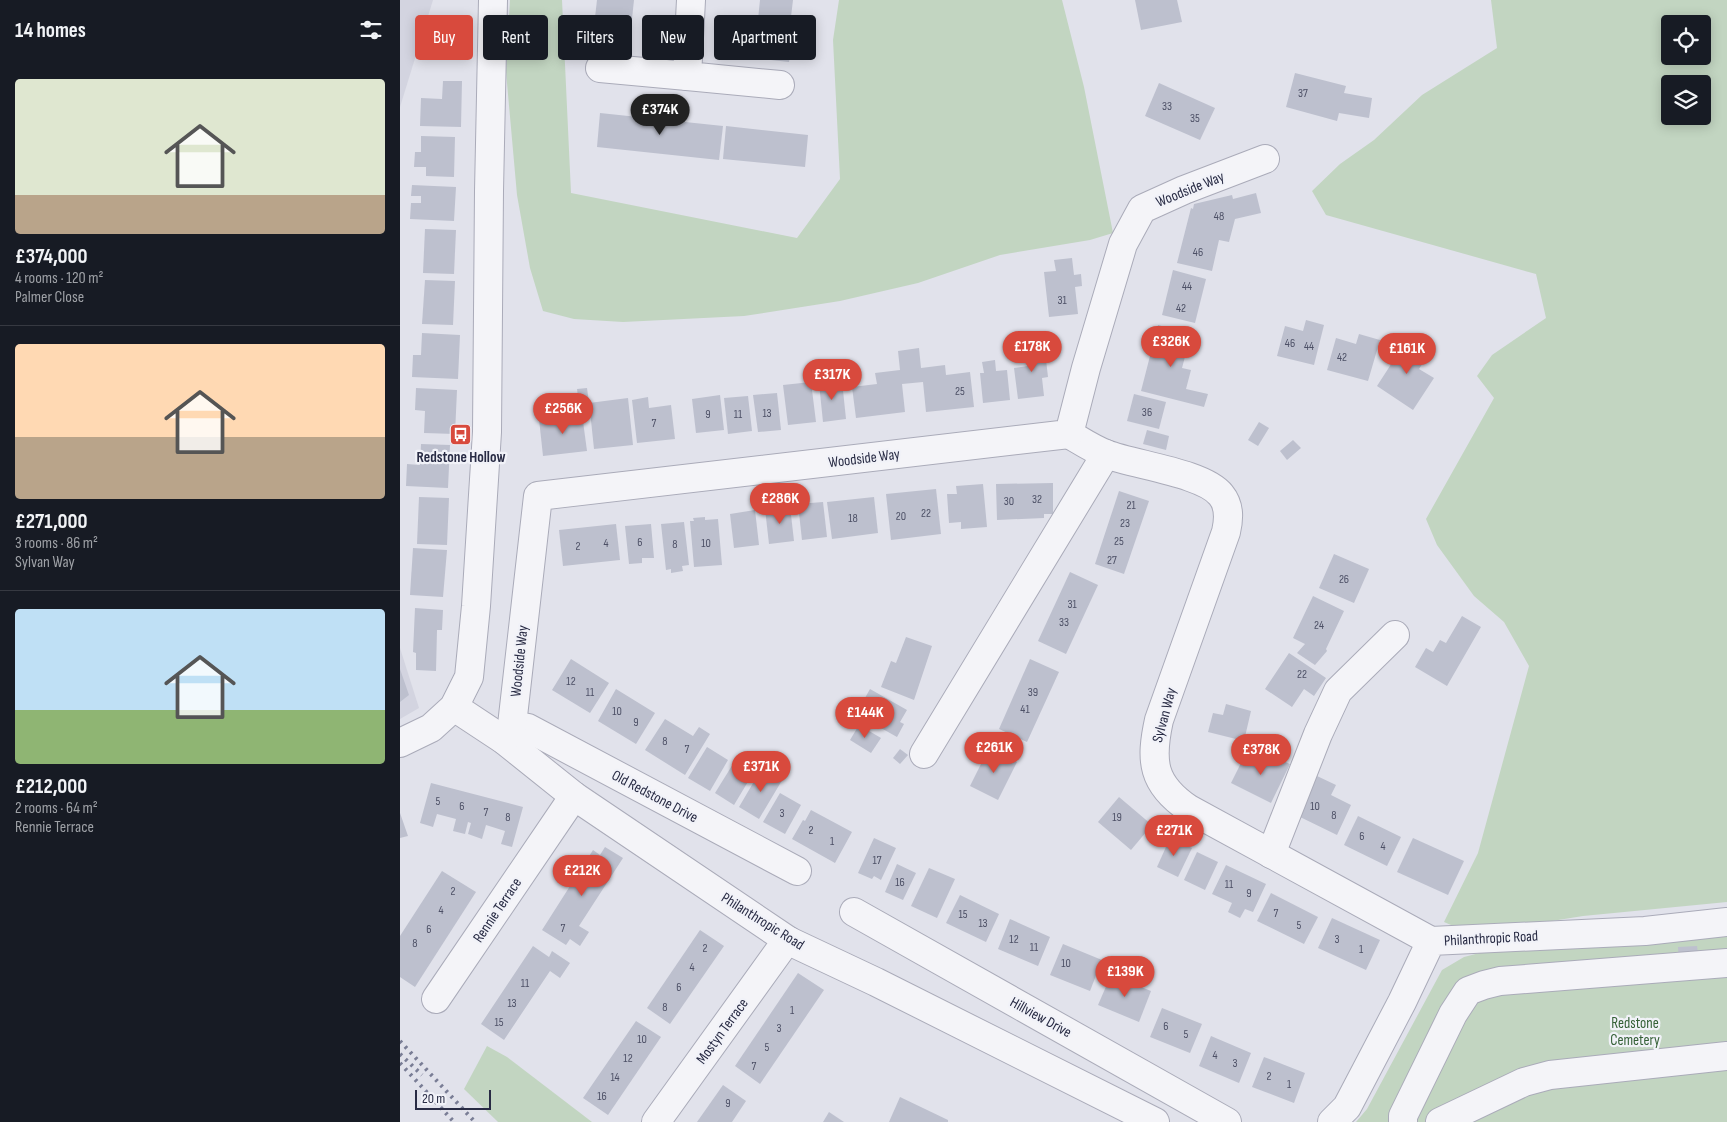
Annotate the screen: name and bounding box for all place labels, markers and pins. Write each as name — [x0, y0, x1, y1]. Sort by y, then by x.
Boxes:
pin: £374K — [625, 94, 695, 136]
pin: £326K — [1136, 326, 1206, 368]
pin: £178K — [997, 330, 1067, 373]
pin: £161K — [1372, 332, 1442, 375]
pin: £317K — [797, 358, 867, 401]
pin: £256K — [528, 392, 598, 435]
bus stop icon: Redstone Hollow — [449, 422, 473, 446]
place label: Redstone Hollow — [417, 448, 505, 467]
pin: £286K — [745, 482, 815, 525]
pin: £144K — [830, 696, 900, 739]
pin: £261K — [959, 732, 1029, 774]
pin: £378K — [1226, 734, 1296, 776]
pin: £371K — [726, 750, 796, 793]
pin: £271K — [1139, 814, 1209, 857]
pin: £212K — [547, 854, 617, 897]
pin: £139K — [1090, 956, 1160, 998]

